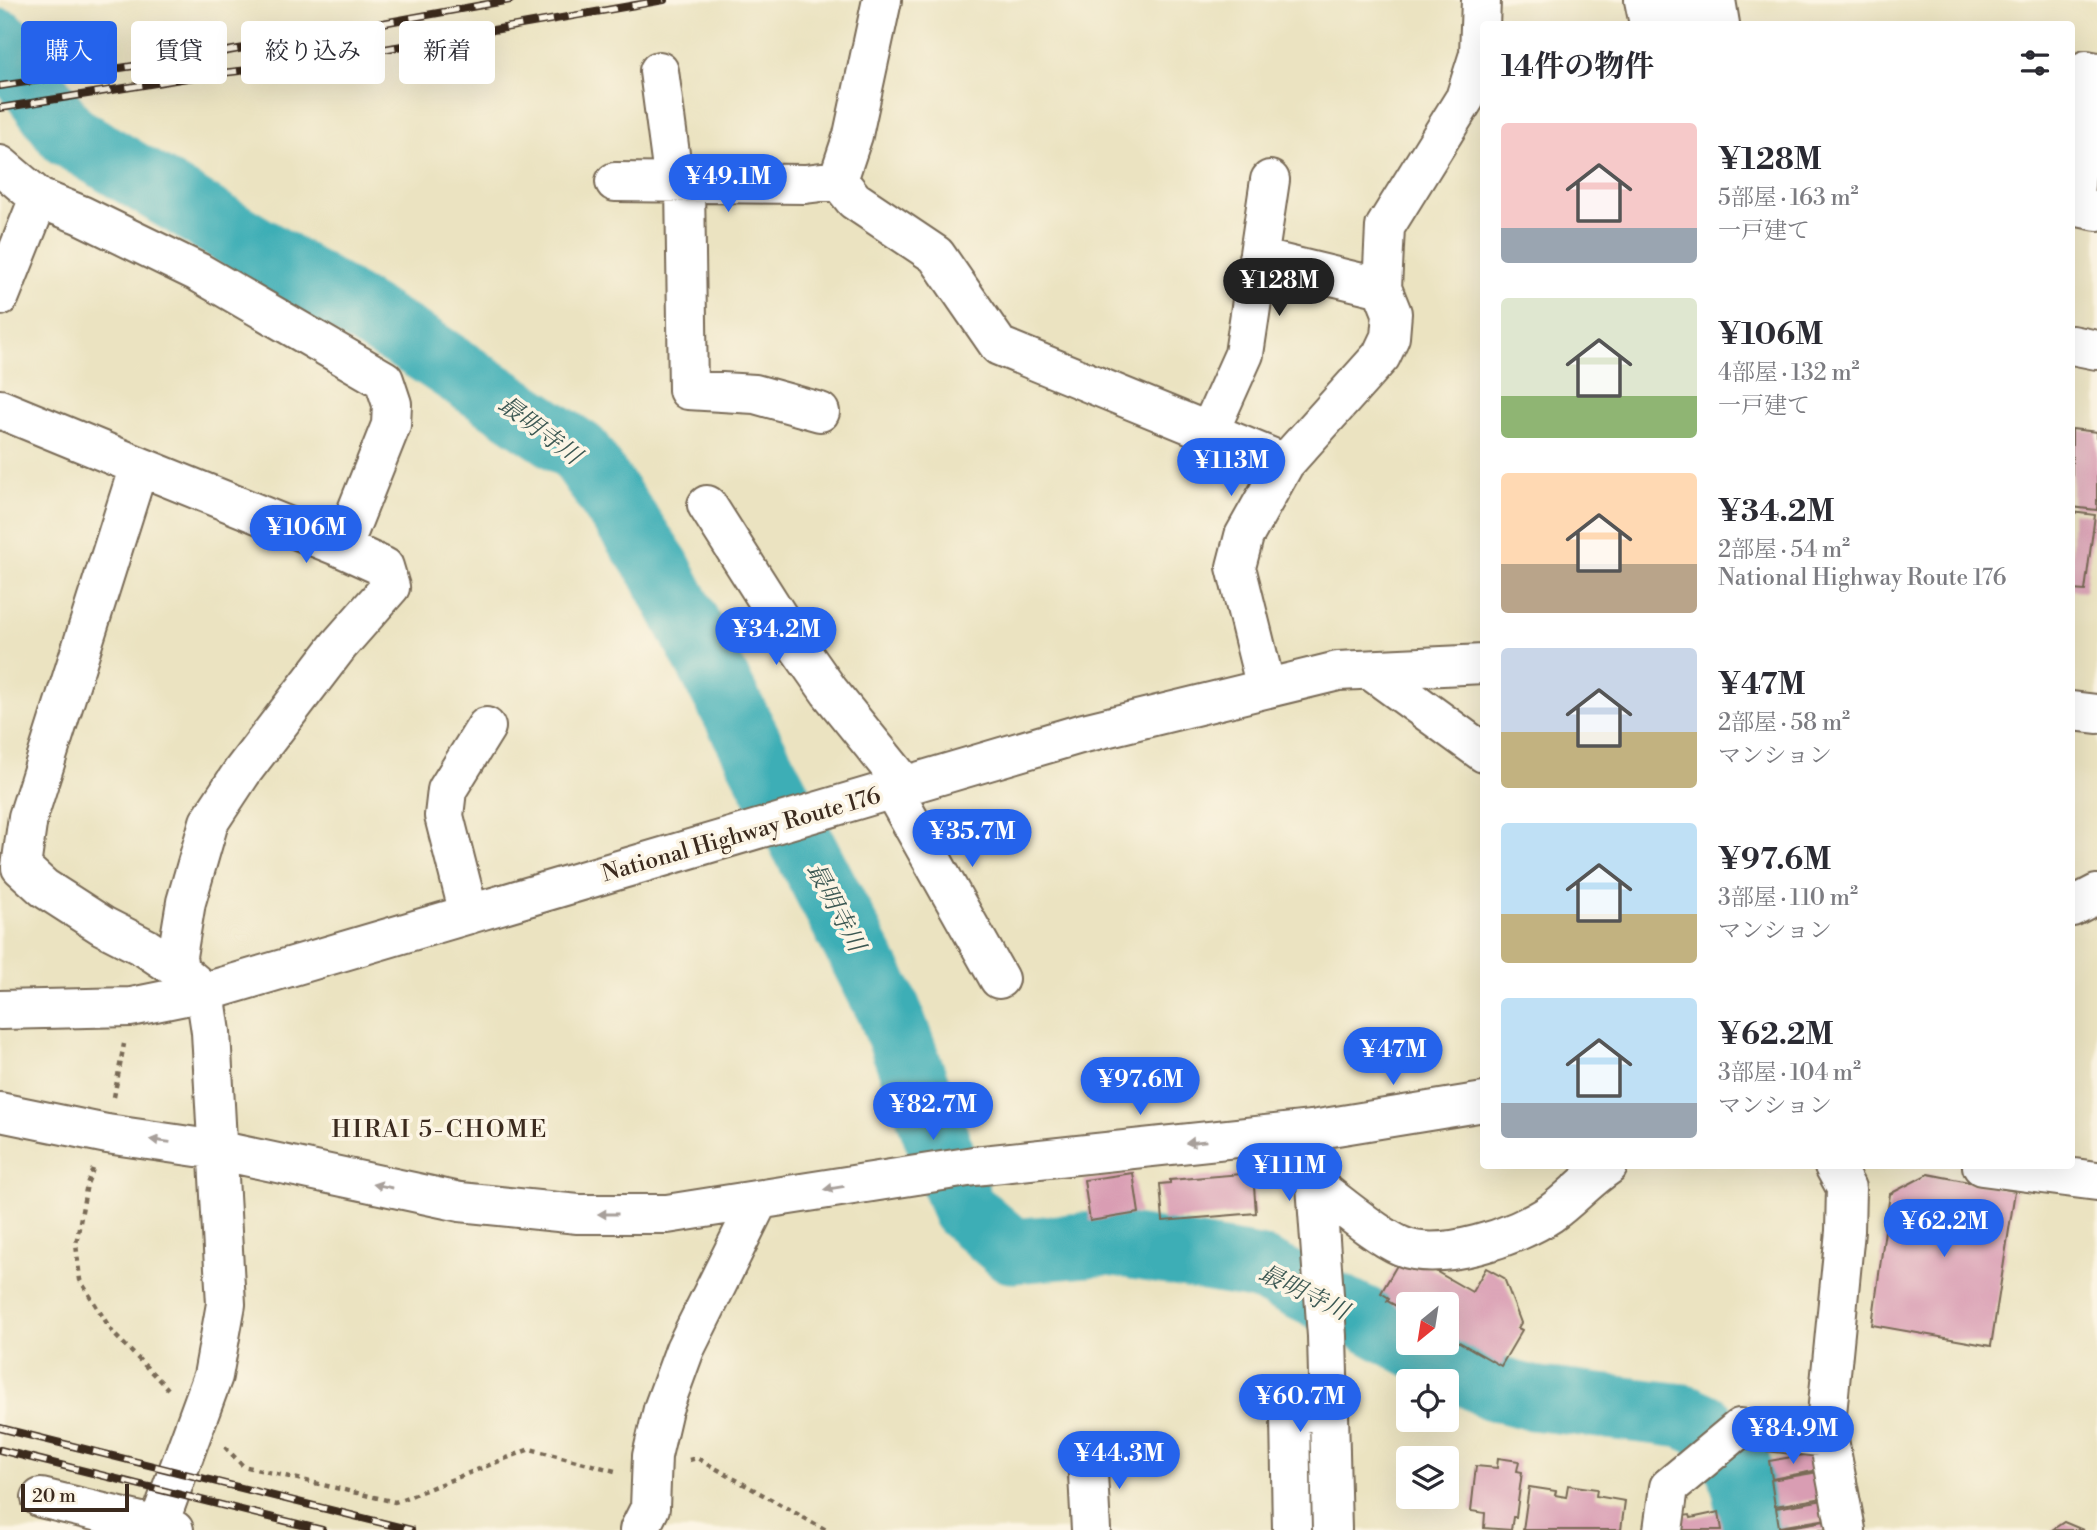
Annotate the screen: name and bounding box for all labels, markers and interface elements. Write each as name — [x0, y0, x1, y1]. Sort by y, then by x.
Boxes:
chip: 購入 — [21, 21, 117, 84]
chip: 賃貸 — [131, 21, 227, 84]
chip: 絞り込み — [241, 21, 385, 84]
chip: 新着 — [399, 21, 495, 84]
icon: filters — [2016, 44, 2054, 82]
text: 14件の物件 — [1501, 48, 1654, 86]
text: ¥128M — [1718, 141, 1822, 179]
icon: home — [1557, 151, 1641, 235]
pin: ¥49.1M — [671, 154, 785, 214]
text: ¥49.1M — [685, 163, 771, 191]
text: 5部屋 · 163 m² — [1718, 184, 1859, 212]
text: 一戸建て — [1718, 217, 1810, 245]
pin: ¥128M — [1230, 258, 1328, 318]
text: ¥128M — [1239, 267, 1319, 295]
text: ¥106M — [1718, 316, 1823, 354]
icon: home — [1557, 326, 1641, 410]
text: 4部屋 · 132 m² — [1718, 359, 1860, 387]
water label: 最明寺川 — [492, 390, 589, 473]
text: 一戸建て — [1718, 392, 1810, 420]
pin: ¥113M — [1182, 438, 1280, 498]
text: ¥113M — [1193, 447, 1269, 475]
text: ¥34.2M — [1718, 493, 1834, 531]
icon: home — [1557, 501, 1641, 585]
pin: ¥106M — [257, 505, 355, 565]
text: ¥106M — [266, 514, 346, 542]
text: 2部屋 · 54 m² — [1718, 536, 1850, 564]
text: National Highway Route 176 — [1718, 564, 2006, 592]
pin: ¥34.2M — [719, 608, 833, 667]
text: ¥34.2M — [731, 616, 821, 644]
text: ¥47M — [1718, 666, 1805, 704]
icon: home — [1557, 676, 1641, 760]
text: 2部屋 · 58 m² — [1718, 709, 1850, 737]
text: マンション — [1718, 742, 1832, 770]
street label: National Highway Route 176 — [599, 782, 884, 888]
pin: ¥35.7M — [915, 810, 1029, 869]
text: ¥35.7M — [929, 818, 1015, 846]
text: ¥97.6M — [1718, 841, 1831, 879]
icon: home — [1557, 851, 1641, 935]
water label: 最明寺川 — [799, 858, 872, 960]
text: 3部屋 · 110 m² — [1718, 884, 1858, 912]
text: マンション — [1718, 917, 1832, 945]
text: ¥62.2M — [1718, 1016, 1833, 1054]
icon: home — [1557, 1026, 1641, 1110]
pin: ¥47M — [1352, 1028, 1434, 1087]
text: ¥47M — [1360, 1036, 1426, 1064]
pin: ¥97.6M — [1083, 1058, 1197, 1117]
text: 3部屋 · 104 m² — [1718, 1059, 1861, 1087]
text: ¥97.6M — [1097, 1066, 1183, 1094]
pin: ¥82.7M — [876, 1082, 990, 1142]
text: ¥82.7M — [889, 1091, 977, 1119]
text: マンション — [1718, 1092, 1832, 1120]
district label: HIRAI 5-CHOME — [332, 1115, 548, 1145]
one-way arrow — [149, 1136, 171, 1147]
one-way arrow — [1184, 1136, 1206, 1147]
pin: ¥111M — [1240, 1144, 1338, 1203]
text: ¥111M — [1252, 1152, 1326, 1180]
one-way arrow — [372, 1180, 394, 1191]
one-way arrow — [823, 1183, 845, 1194]
pin: ¥62.2M — [1887, 1200, 2001, 1259]
one-way arrow — [597, 1208, 619, 1220]
text: ¥62.2M — [1900, 1208, 1988, 1236]
water label: 最明寺川 — [1254, 1258, 1356, 1329]
north arrow — [1396, 1292, 1460, 1354]
map controls — [1396, 1292, 1459, 1509]
button: locate — [1396, 1369, 1459, 1432]
pin: ¥60.7M — [1243, 1374, 1357, 1434]
text: ¥60.7M — [1255, 1383, 1345, 1411]
pin: ¥84.9M — [1736, 1406, 1850, 1466]
text: ¥84.9M — [1748, 1415, 1838, 1443]
pin: ¥44.3M — [1062, 1432, 1176, 1491]
text: ¥44.3M — [1074, 1440, 1164, 1468]
button: layers — [1396, 1446, 1459, 1509]
scale bar — [21, 1481, 130, 1513]
text: 20 m — [32, 1484, 76, 1508]

